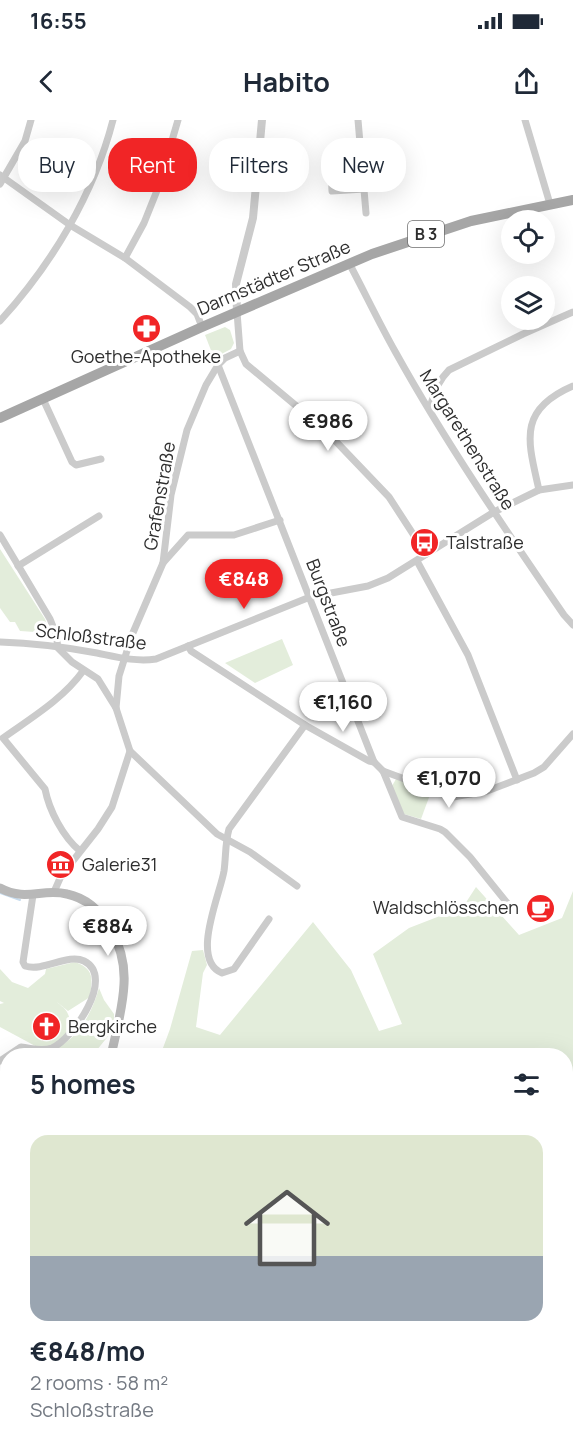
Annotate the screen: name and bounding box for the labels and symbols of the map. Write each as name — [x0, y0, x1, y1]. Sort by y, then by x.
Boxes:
road number: B 3 — [408, 221, 444, 247]
street label: Darmstädter Straße — [193, 234, 354, 320]
pharmacy icon: Goethe-Apotheke — [130, 312, 162, 344]
place label: Goethe-Apotheke — [71, 344, 221, 368]
street label: Margarethenstraße — [415, 365, 521, 514]
pin: €986 — [292, 401, 364, 452]
street label: Grafenstraße — [138, 440, 180, 552]
bus stop icon: Talstraße — [409, 527, 441, 559]
place label: Talstraße — [446, 530, 524, 554]
street label: Burgstraße — [301, 555, 357, 650]
pin: €848 — [208, 559, 280, 610]
street label: Schloßstraße — [34, 617, 148, 655]
pin: €1,160 — [294, 682, 392, 733]
pin: €1,070 — [400, 758, 498, 809]
museum icon: Galerie31 — [45, 849, 77, 881]
place label: Galerie31 — [82, 852, 158, 876]
cafe icon: Waldschlösschen — [524, 892, 556, 924]
place label: Waldschlösschen — [373, 895, 519, 919]
pin: €884 — [72, 906, 144, 957]
church icon: Bergkirche — [31, 1011, 63, 1043]
place label: Bergkirche — [68, 1014, 157, 1038]

